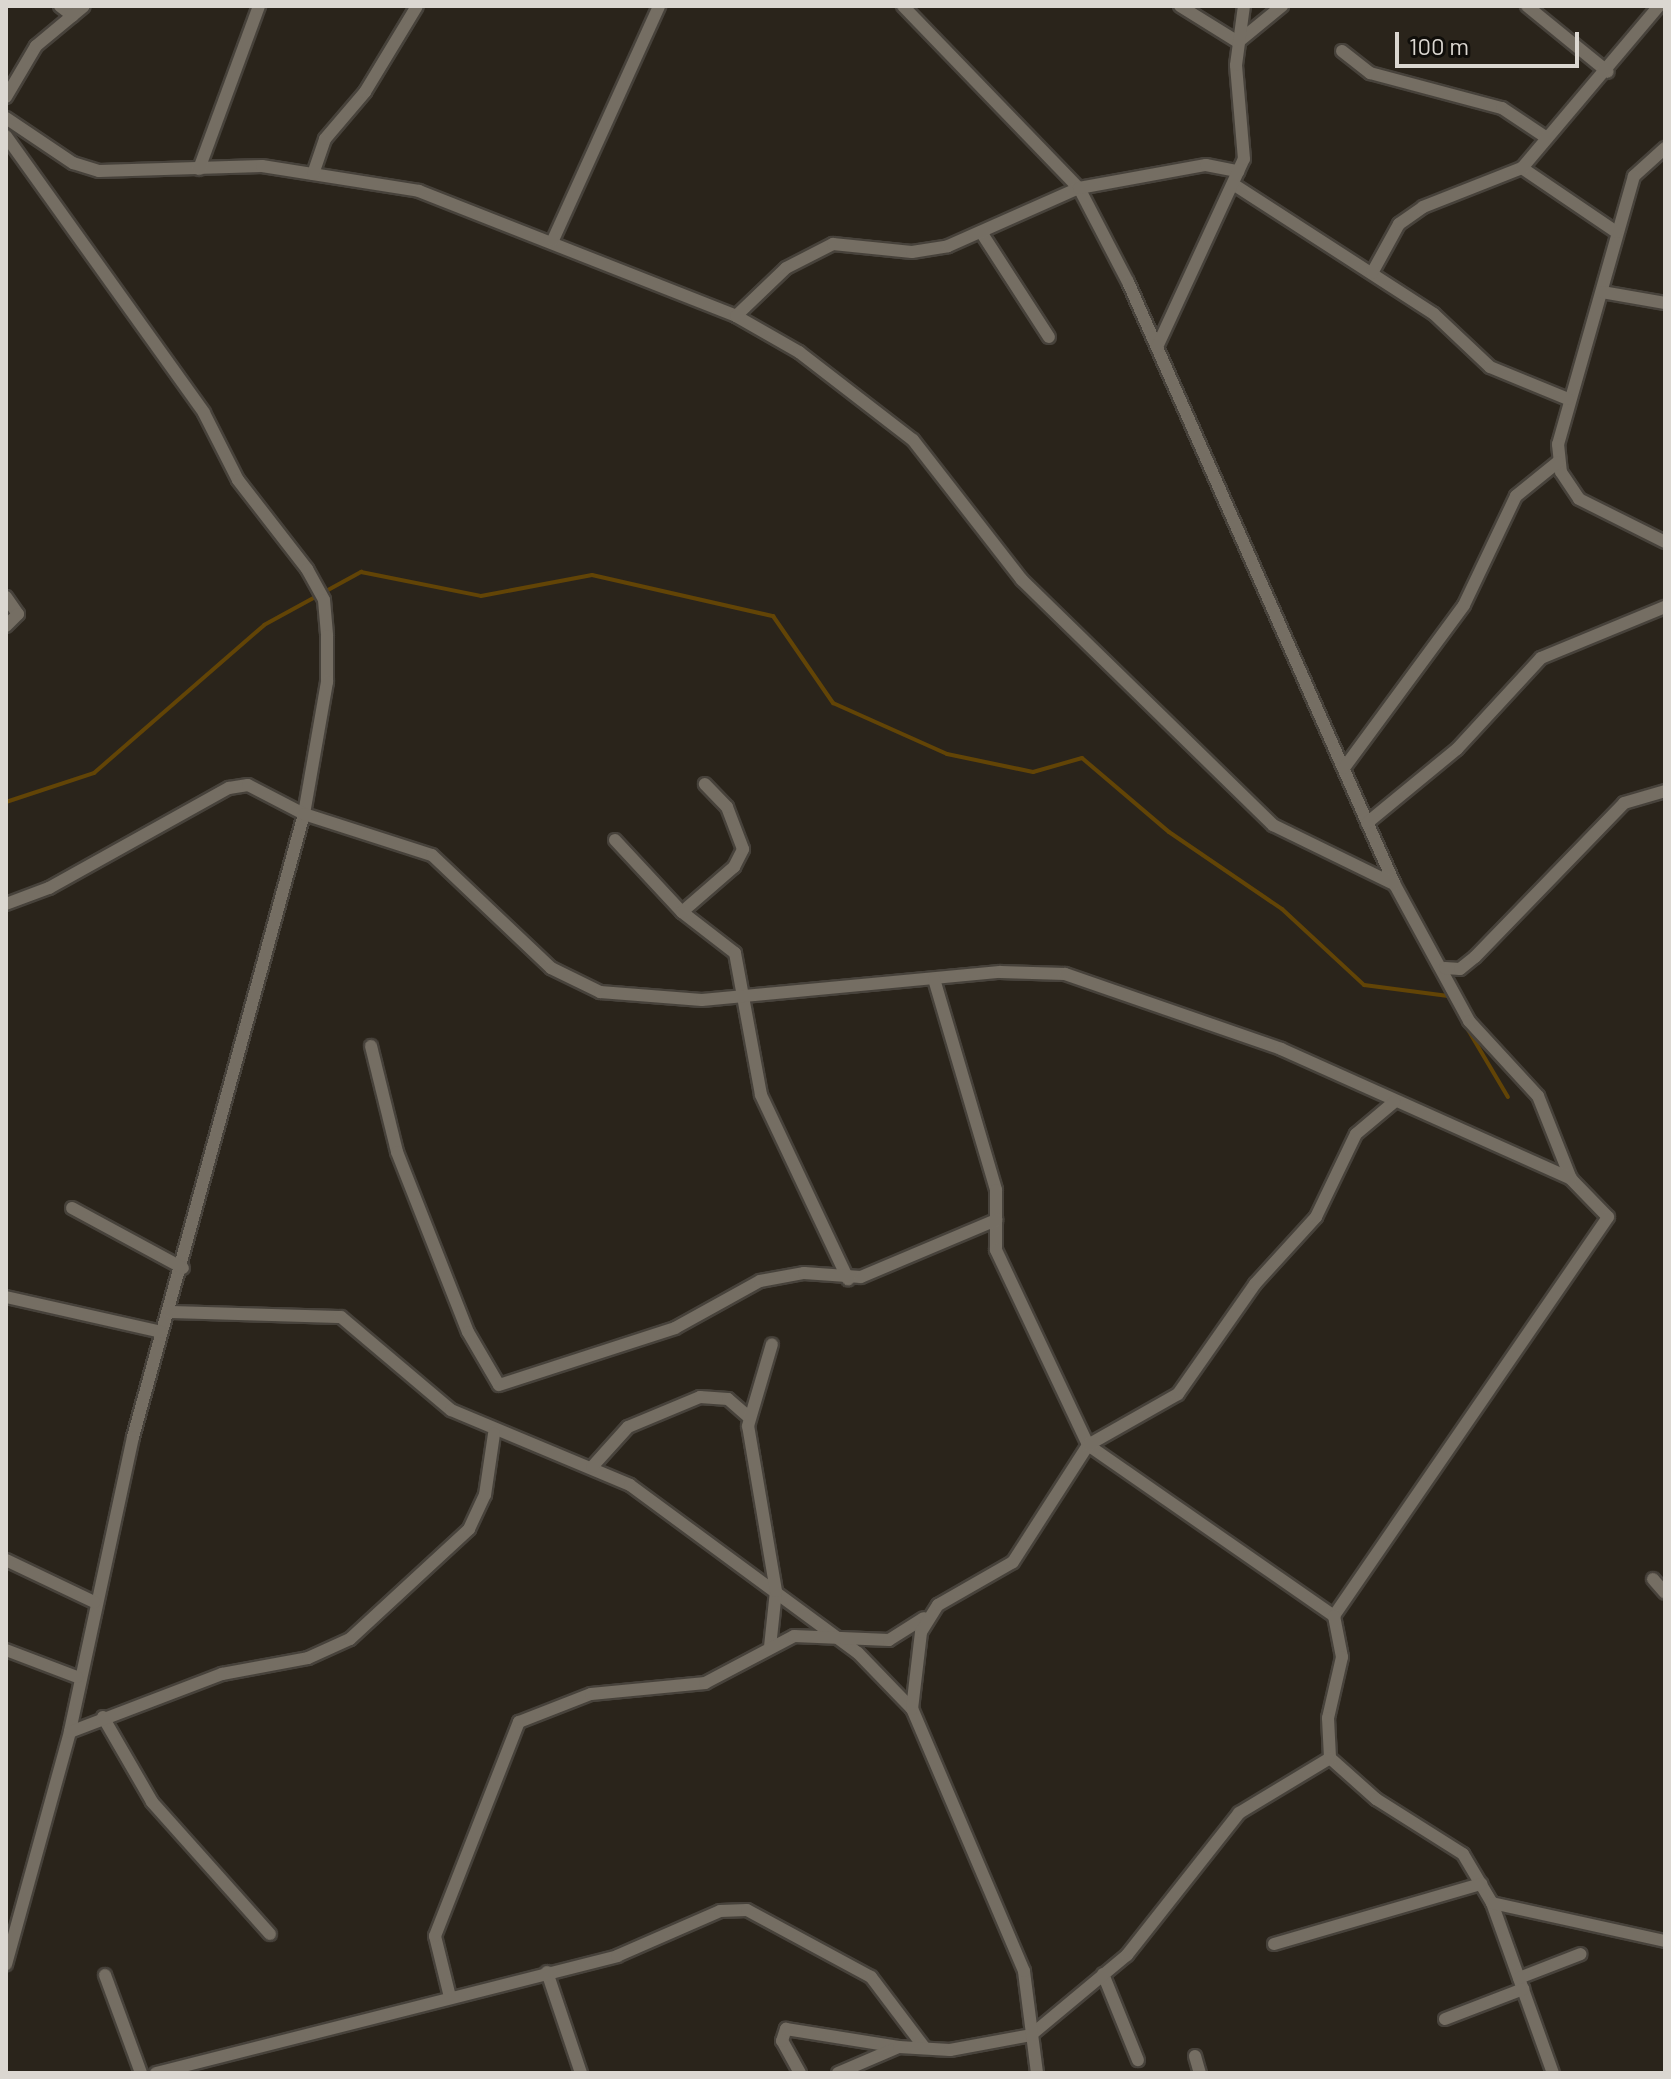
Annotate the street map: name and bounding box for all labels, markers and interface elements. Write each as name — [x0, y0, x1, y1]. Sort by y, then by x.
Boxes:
scale bar — [1399, 16, 1583, 66]
text: 100 m — [1409, 31, 1469, 60]

